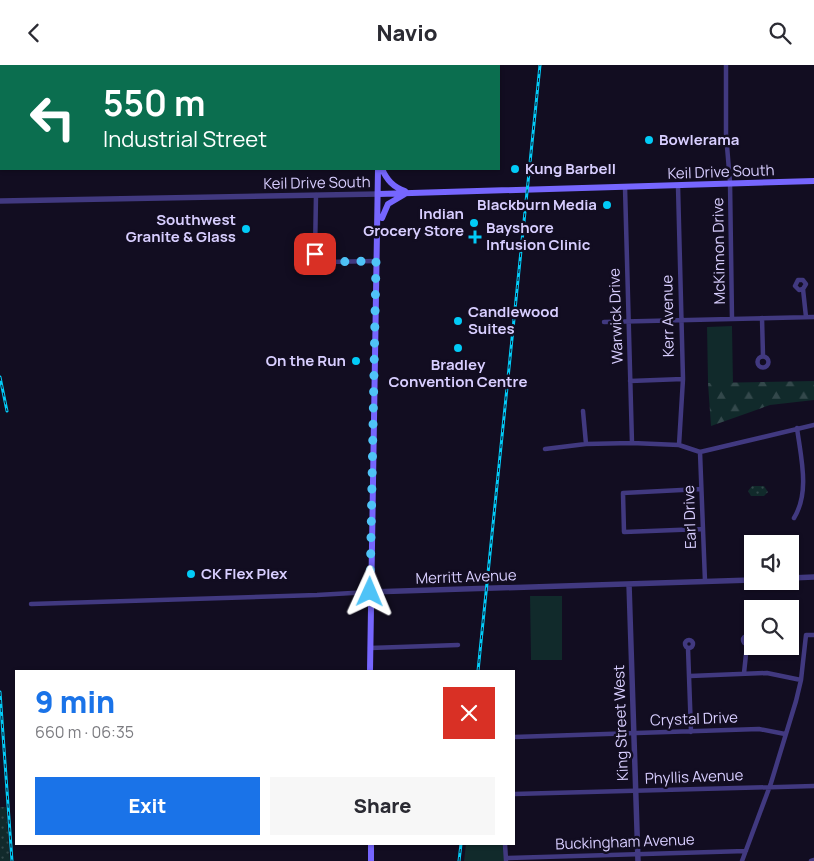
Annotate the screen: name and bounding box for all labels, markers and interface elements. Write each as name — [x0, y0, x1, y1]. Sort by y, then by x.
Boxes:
text: Navio — [376, 18, 438, 48]
icon: back — [20, 19, 48, 47]
icon: search — [766, 19, 794, 47]
text: 550 m — [103, 79, 206, 127]
icon: left — [20, 85, 85, 150]
text: Industrial Street — [103, 124, 267, 154]
place label: Bowlerama — [659, 129, 739, 150]
marker: Bowlerama — [643, 134, 655, 146]
place label: Kung Barbell — [525, 158, 616, 179]
street label: Keil Drive South — [667, 159, 775, 184]
marker: Kung Barbell — [509, 163, 521, 175]
street label: Keil Drive South — [263, 171, 371, 194]
place label: Blackburn Media — [477, 194, 597, 215]
street label: McKinnon Drive — [707, 197, 730, 305]
marker: Blackburn Media — [601, 199, 613, 211]
place label: Indian Grocery Store — [363, 203, 464, 241]
place label: Southwest Granite & Glass — [126, 209, 236, 247]
marker: Indian Grocery Store — [468, 217, 480, 229]
place label: Bayshore Infusion Clinic — [486, 217, 591, 255]
marker: Southwest Granite & Glass — [240, 223, 252, 235]
marker: Bayshore Infusion Clinic — [468, 230, 482, 244]
pin — [294, 233, 336, 275]
icon: arrive — [301, 240, 329, 268]
street label: Warwick Drive — [603, 267, 628, 364]
street label: Kerr Avenue — [656, 274, 679, 357]
place label: Candlewood Suites — [468, 301, 559, 339]
marker: Candlewood Suites — [452, 315, 464, 327]
marker: Bradley Convention Centre — [452, 342, 464, 354]
place label: On the Run — [266, 350, 346, 371]
place label: Bradley Convention Centre — [389, 354, 527, 392]
marker: On the Run — [350, 355, 362, 367]
street label: Earl Drive — [678, 485, 701, 549]
map controls — [744, 535, 799, 655]
button: sound — [744, 535, 799, 590]
place label: CK Flex Plex — [201, 563, 288, 584]
street label: Merritt Avenue — [415, 564, 517, 589]
position arrow — [343, 565, 395, 617]
marker: CK Flex Plex — [185, 568, 197, 580]
button: search — [744, 600, 799, 655]
street label: King Street West — [608, 665, 633, 781]
text: 9 min — [35, 681, 115, 722]
button: close — [443, 687, 495, 739]
street label: Crystal Drive — [650, 706, 738, 731]
text: 660 m · 06:35 — [35, 721, 134, 743]
street label: Phyllis Avenue — [644, 764, 744, 789]
button: Exit — [35, 777, 260, 835]
button: Share — [270, 777, 495, 835]
street label: Buckingham Avenue — [555, 829, 695, 854]

